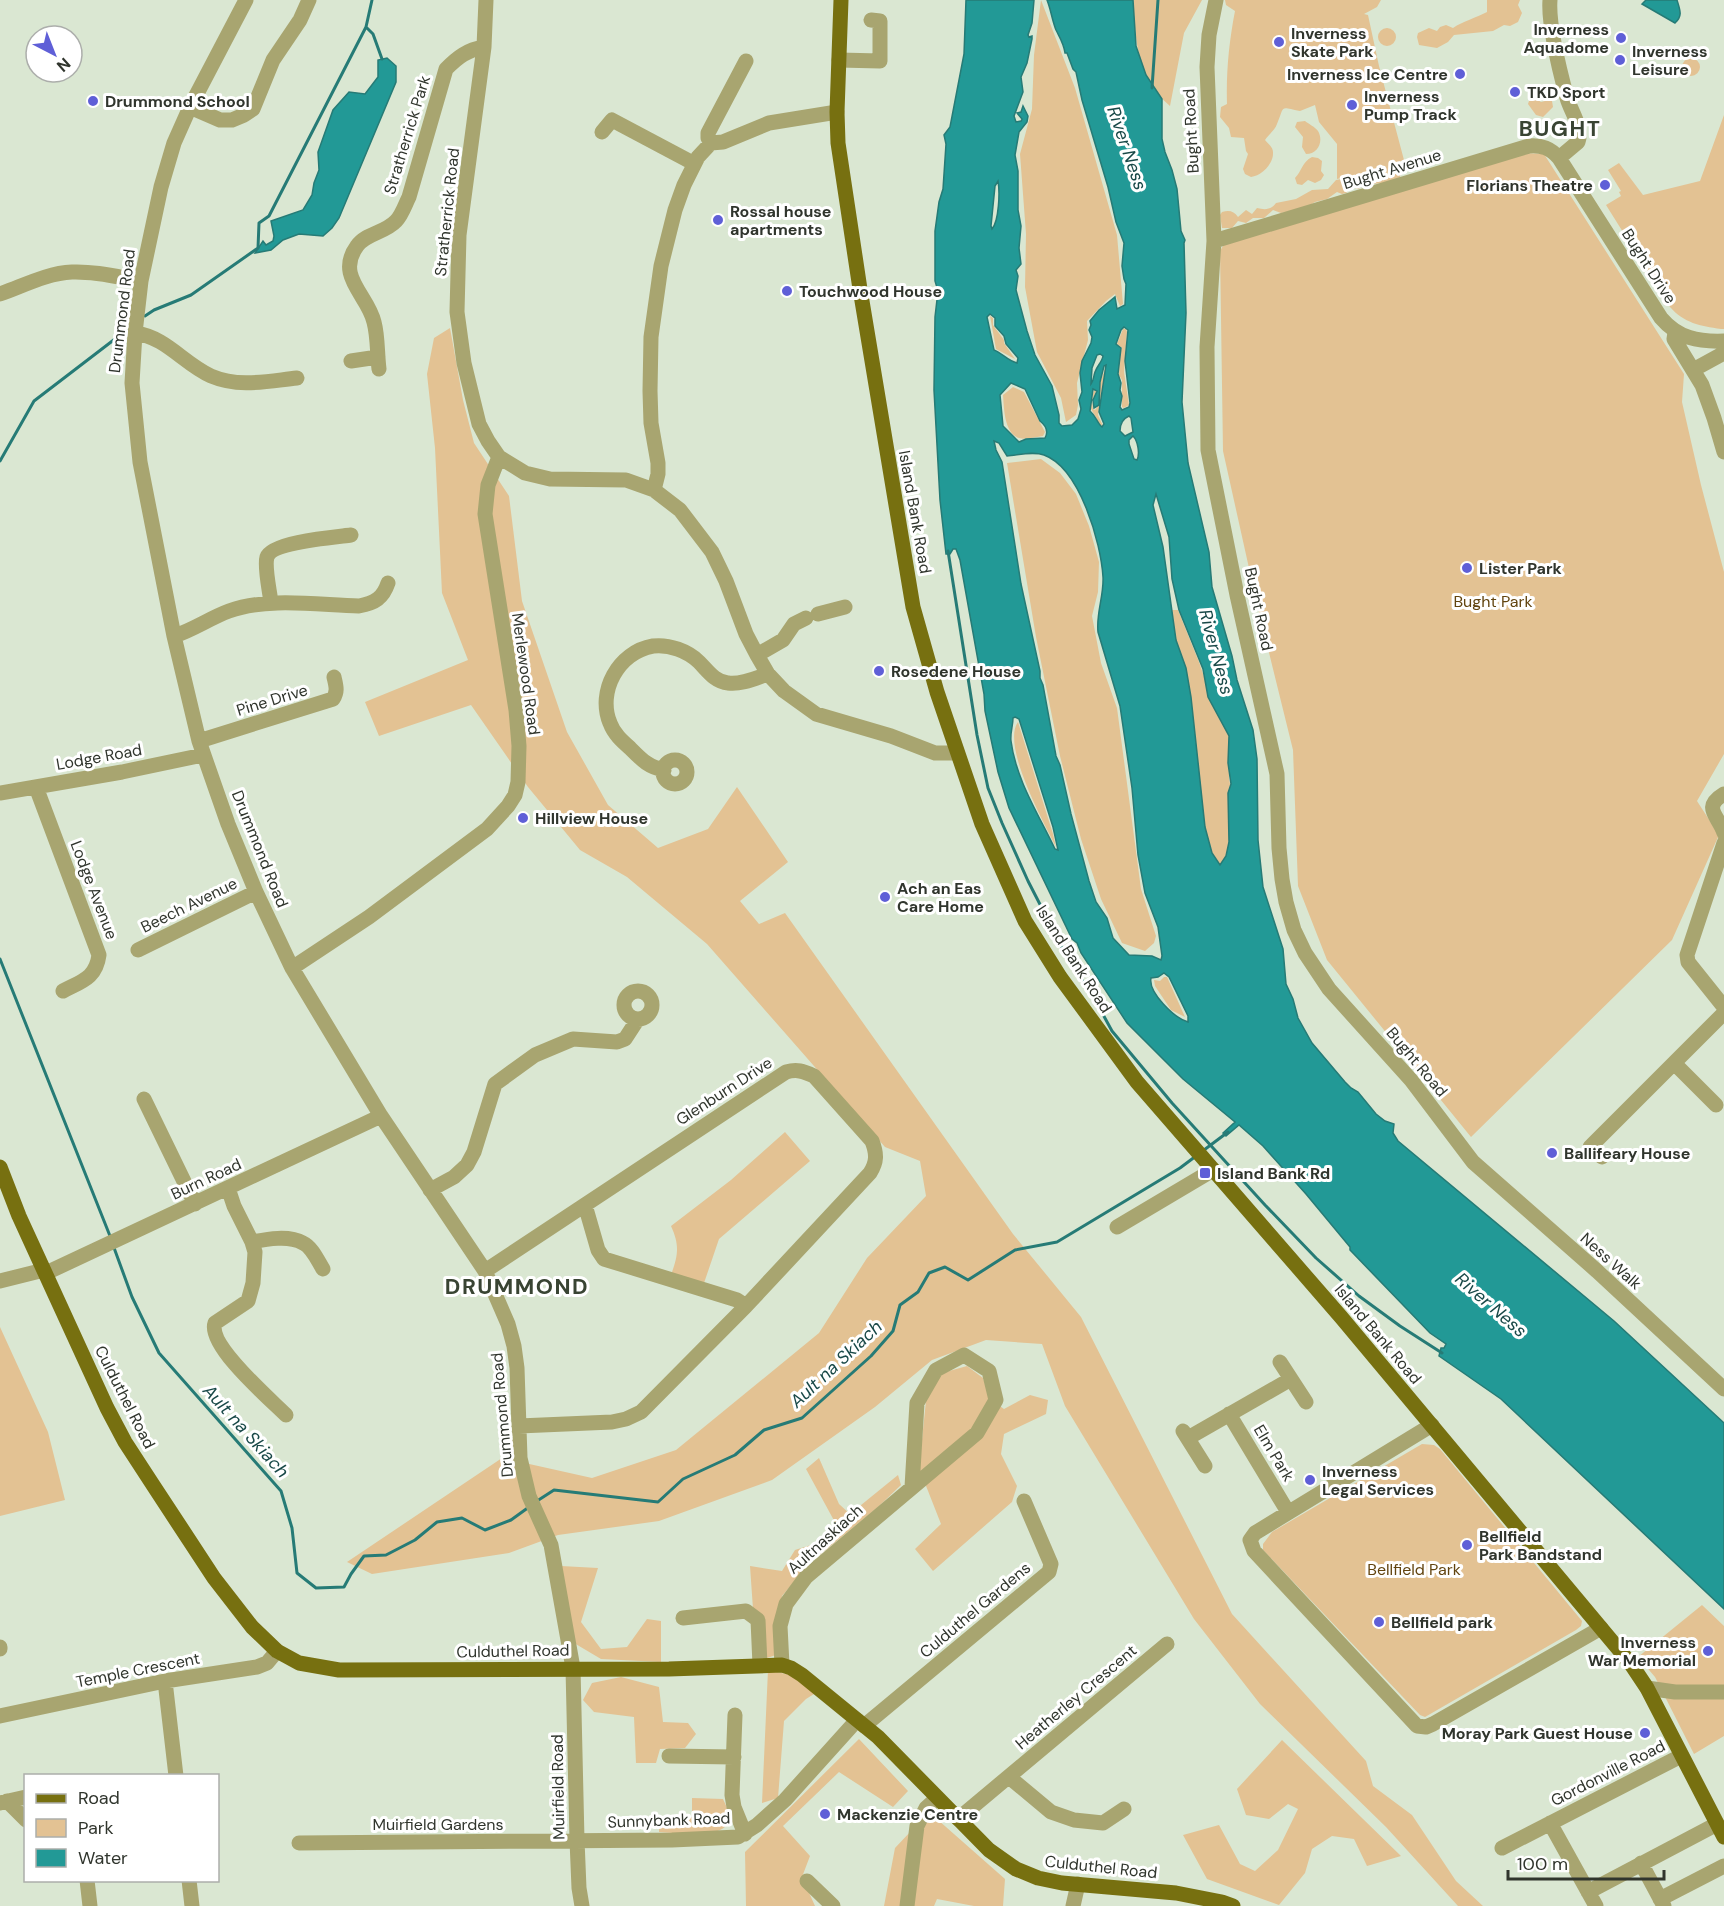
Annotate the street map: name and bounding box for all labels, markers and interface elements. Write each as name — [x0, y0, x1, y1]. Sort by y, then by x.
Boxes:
place label: Inverness Aquadome — [1523, 19, 1609, 58]
place label: Inverness Skate Park — [1291, 23, 1374, 62]
north arrow — [24, 24, 84, 84]
marker: Inverness Aquadome — [1614, 31, 1628, 45]
marker: Inverness Skate Park — [1272, 35, 1286, 49]
place label: Inverness Leisure — [1632, 41, 1708, 80]
text: N — [52, 53, 75, 76]
marker: Inverness Leisure — [1613, 53, 1627, 67]
place label: Inverness Ice Centre — [1287, 64, 1448, 85]
marker: Inverness Ice Centre — [1453, 67, 1467, 81]
street label: Stratherrick Park — [379, 73, 435, 197]
place label: TKD Sport — [1527, 82, 1606, 103]
marker: TKD Sport — [1508, 85, 1522, 99]
place label: Inverness Pump Track — [1364, 86, 1457, 125]
street label: Bught Road — [1178, 88, 1204, 174]
place label: Drummond School — [105, 91, 250, 112]
marker: Drummond School — [86, 94, 100, 108]
marker: Inverness Pump Track — [1345, 98, 1359, 112]
water label: River Ness — [1101, 103, 1153, 193]
district label: BUGHT — [1519, 114, 1601, 143]
street label: Bught Avenue — [1340, 144, 1444, 194]
street label: Stratherrick Road — [430, 147, 464, 277]
place label: Florians Theatre — [1466, 175, 1593, 196]
marker: Florians Theatre — [1598, 178, 1612, 192]
place label: Rossal house apartments — [730, 201, 831, 240]
marker: Rossal house apartments — [711, 213, 725, 227]
street label: Bught Drive — [1617, 224, 1681, 308]
street label: Drummond Road — [104, 248, 140, 374]
place label: Touchwood House — [799, 281, 942, 302]
marker: Touchwood House — [780, 284, 794, 298]
street label: Island Bank Road — [894, 449, 936, 575]
place label: Lister Park — [1479, 558, 1562, 579]
marker: Lister Park — [1460, 561, 1474, 575]
street label: Bught Road — [1240, 565, 1278, 653]
park label: Bught Park — [1453, 591, 1533, 612]
water label: River Ness — [1193, 607, 1239, 697]
street label: Merlewood Road — [507, 612, 545, 736]
place label: Rosedene House — [891, 661, 1021, 682]
marker: Rosedene House — [872, 664, 886, 678]
street label: Pine Drive — [234, 679, 310, 721]
street label: Lodge Road — [54, 739, 144, 775]
street label: Drummond Road — [227, 787, 293, 911]
place label: Hillview House — [535, 808, 648, 829]
marker: Hillview House — [516, 811, 530, 825]
street label: Lodge Avenue — [66, 838, 122, 942]
street label: Beech Avenue — [137, 873, 241, 937]
place label: Ach an Eas Care Home — [897, 878, 984, 917]
marker: Ach an Eas Care Home — [878, 890, 892, 904]
street label: Island Bank Road — [1031, 901, 1117, 1017]
street label: Bught Road — [1382, 1023, 1452, 1101]
street label: Glenburn Drive — [672, 1052, 776, 1130]
place label: Ballifeary House — [1564, 1143, 1690, 1164]
marker: Ballifeary House — [1545, 1146, 1559, 1160]
street label: Burn Road — [167, 1154, 245, 1204]
place label: Island Bank Rd — [1217, 1163, 1330, 1184]
marker: Island Bank Rd — [1198, 1166, 1212, 1180]
street label: Ness Walk — [1576, 1228, 1646, 1294]
water label: River Ness — [1450, 1267, 1532, 1343]
district label: DRUMMOND — [445, 1272, 589, 1301]
street label: Island Bank Road — [1330, 1280, 1426, 1388]
water label: Ault na Skiach — [784, 1315, 887, 1414]
street label: Culduthel Road — [90, 1342, 160, 1452]
street label: Drummond Road — [486, 1352, 518, 1478]
water label: Ault na Skiach — [197, 1378, 294, 1483]
street label: Elm Park — [1249, 1421, 1299, 1485]
place label: Inverness Legal Services — [1322, 1461, 1434, 1500]
marker: Inverness Legal Services — [1303, 1473, 1317, 1487]
street label: Aultnaskiach — [783, 1500, 867, 1578]
place label: Bellfield Park Bandstand — [1479, 1526, 1602, 1565]
marker: Bellfield Park Bandstand — [1460, 1538, 1474, 1552]
street label: Culduthel Gardens — [915, 1557, 1035, 1663]
park label: Bellfield Park — [1367, 1559, 1461, 1580]
place label: Bellfield park — [1391, 1612, 1494, 1633]
marker: Bellfield park — [1372, 1615, 1386, 1629]
place label: Inverness War Memorial — [1588, 1632, 1696, 1671]
street label: Culduthel Road — [456, 1640, 570, 1662]
street label: Heatherley Crescent — [1011, 1640, 1141, 1754]
marker: Inverness War Memorial — [1701, 1644, 1715, 1658]
street label: Temple Crescent — [74, 1648, 202, 1692]
place label: Moray Park Guest House — [1442, 1723, 1633, 1744]
marker: Moray Park Guest House — [1638, 1726, 1652, 1740]
street label: Muirfield Road — [547, 1734, 569, 1840]
street label: Gordonville Road — [1547, 1735, 1669, 1811]
legend — [24, 1774, 219, 1882]
text: Road — [78, 1786, 120, 1810]
place label: Mackenzie Centre — [837, 1804, 978, 1825]
street label: Sunnybank Road — [607, 1807, 731, 1833]
marker: Mackenzie Centre — [818, 1807, 832, 1821]
street label: Muirfield Gardens — [372, 1814, 504, 1835]
text: Park — [78, 1816, 114, 1840]
scale bar — [1508, 1843, 1664, 1881]
text: Water — [78, 1846, 128, 1870]
street label: Culduthel Road — [1044, 1851, 1158, 1883]
text: 100 m — [1517, 1852, 1568, 1876]

